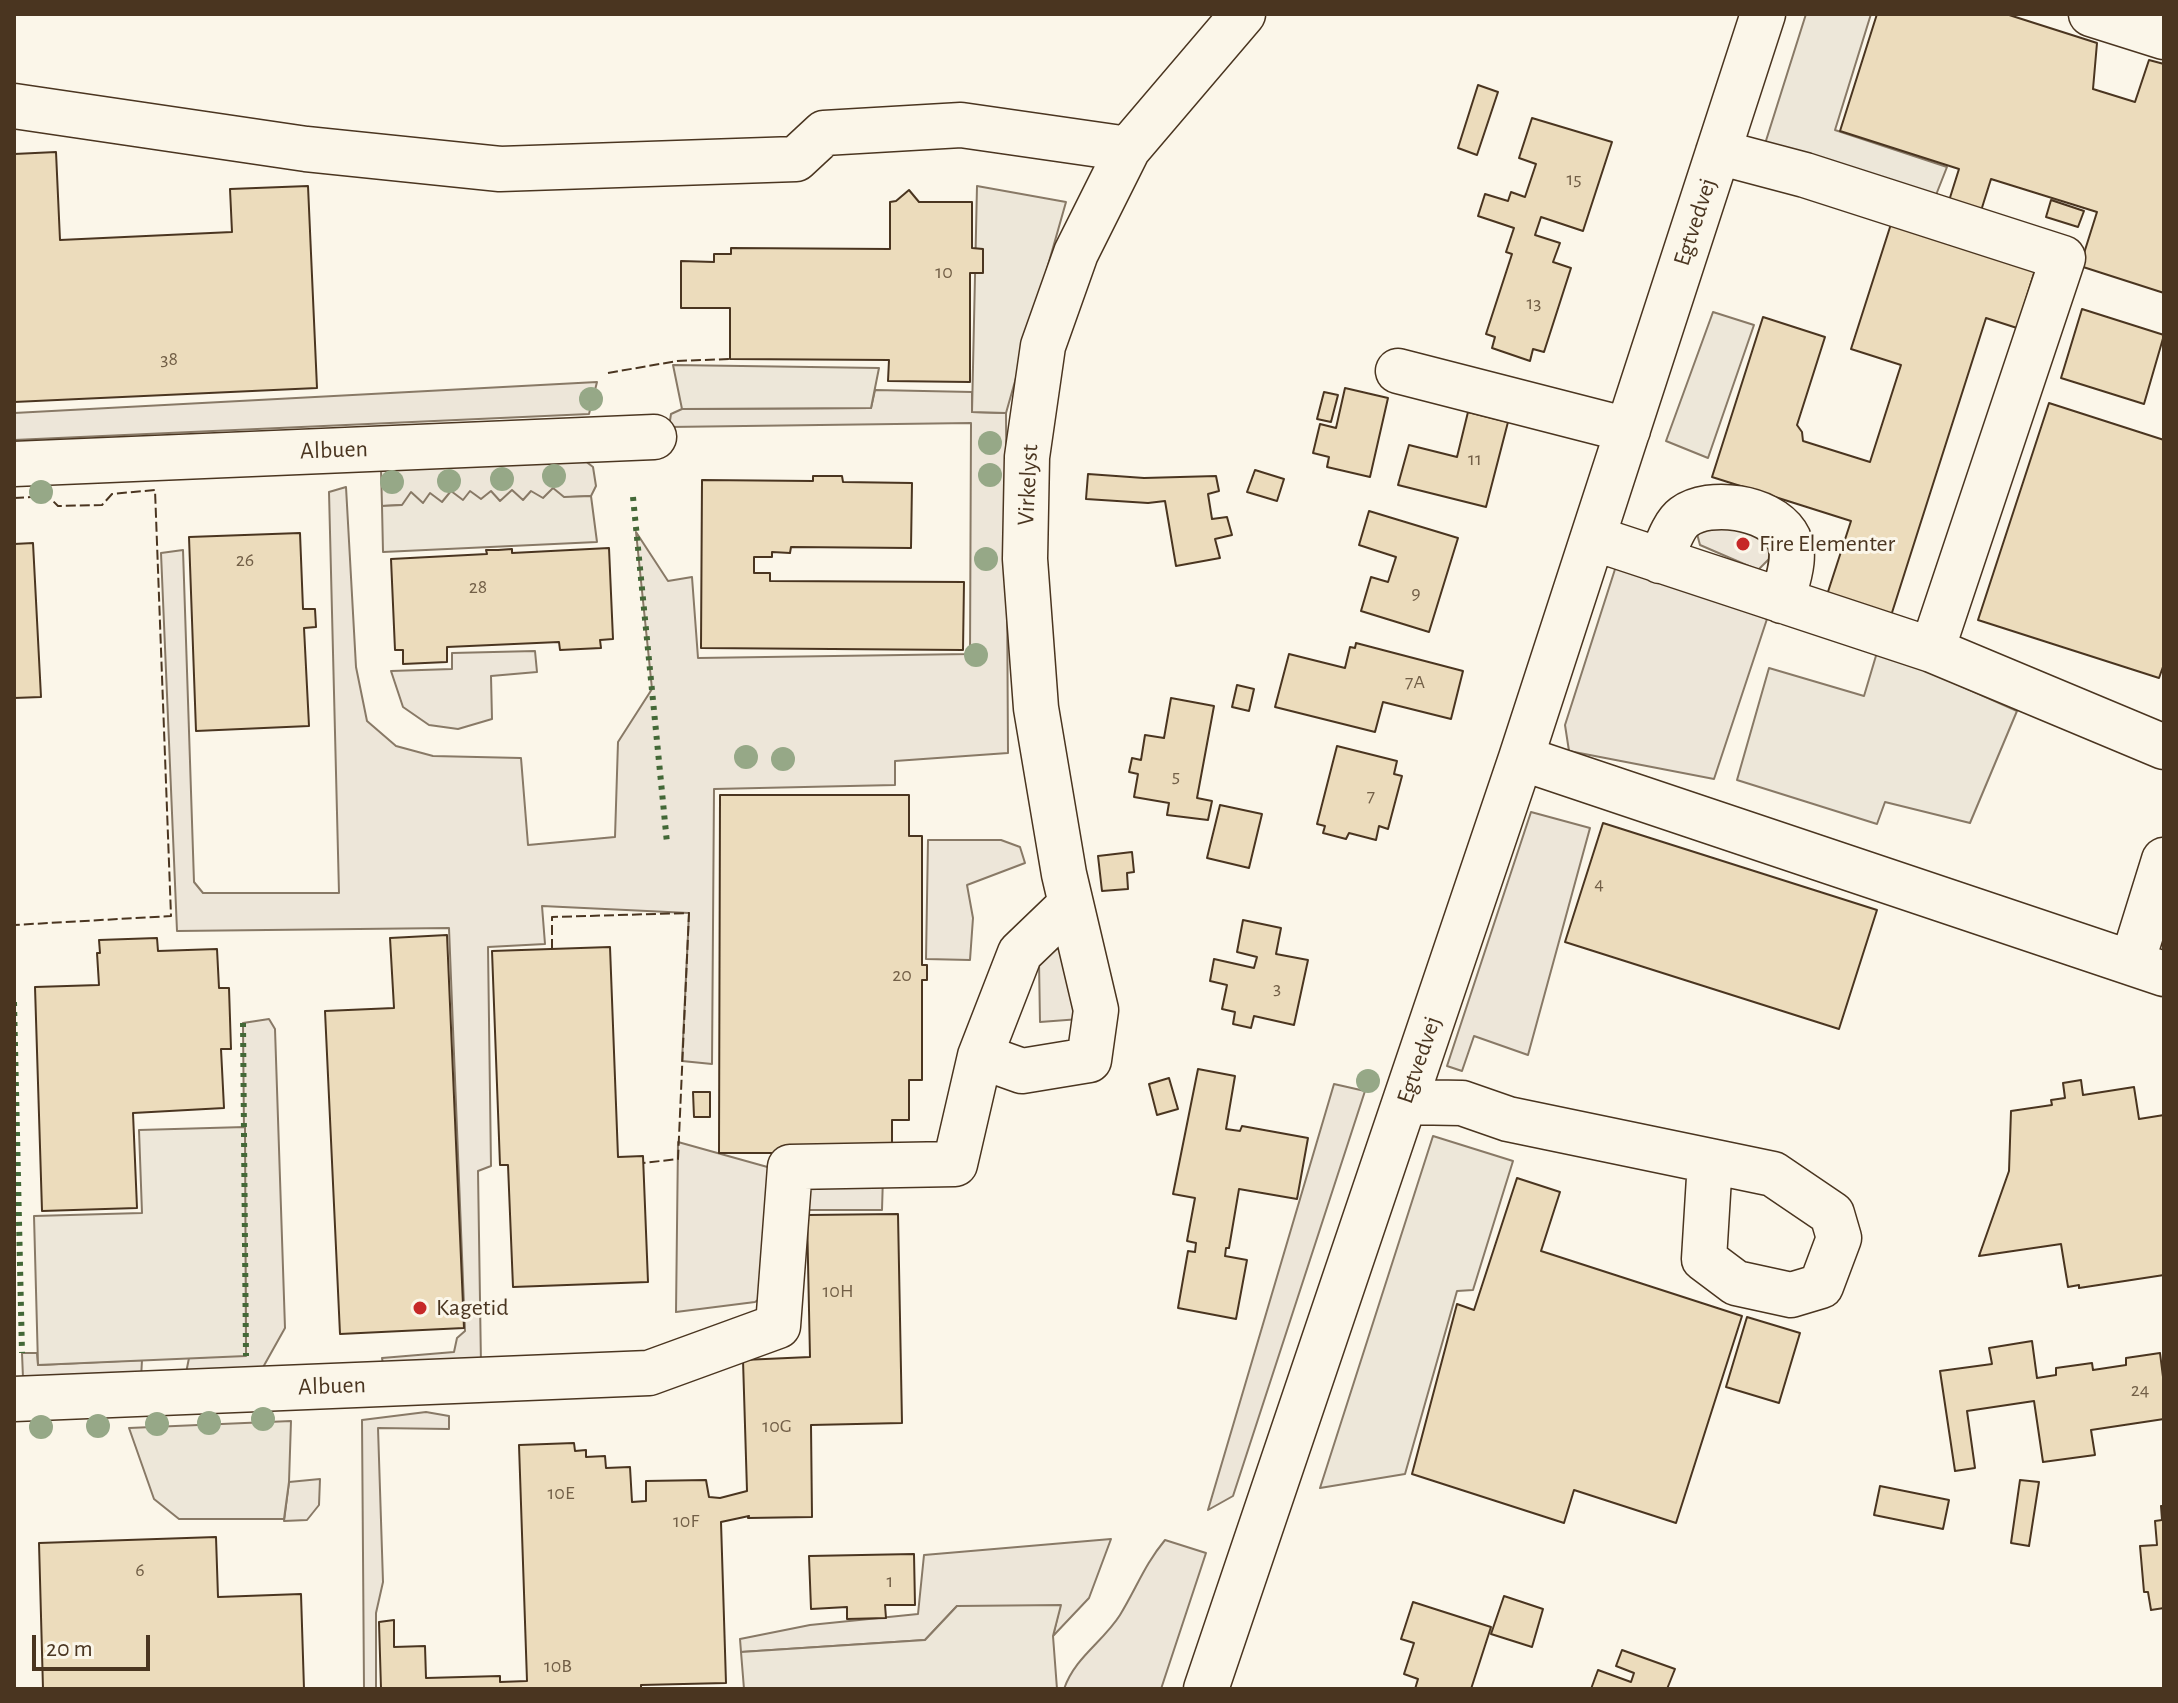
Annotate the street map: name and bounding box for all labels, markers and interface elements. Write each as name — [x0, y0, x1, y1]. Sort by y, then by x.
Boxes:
house number: 15 — [1566, 167, 1582, 191]
street label: Egtvedvej — [1667, 175, 1723, 269]
house number: 10 — [935, 260, 953, 284]
house number: 13 — [1526, 291, 1542, 315]
house number: 38 — [160, 347, 178, 371]
street label: Albuen — [300, 434, 368, 466]
street label: Virkelyst — [1011, 444, 1045, 526]
house number: 11 — [1468, 447, 1482, 471]
place label: Fire Elementer — [1759, 530, 1895, 558]
marker: Fire Elementer — [1734, 535, 1752, 553]
house number: 26 — [236, 548, 254, 572]
house number: 28 — [469, 575, 487, 599]
house number: 9 — [1411, 581, 1421, 605]
house number: 7A — [1405, 670, 1425, 694]
house number: 5 — [1172, 764, 1180, 788]
house number: 7 — [1367, 784, 1375, 808]
house number: 4 — [1594, 872, 1604, 896]
house number: 20 — [892, 963, 912, 987]
house number: 3 — [1273, 976, 1281, 1000]
street label: Egtvedvej — [1391, 1013, 1447, 1107]
house number: 10H — [822, 1279, 854, 1303]
place label: Kagetid — [436, 1294, 509, 1322]
marker: Kagetid — [411, 1299, 429, 1317]
street label: Albuen — [298, 1370, 366, 1402]
house number: 24 — [2131, 1378, 2149, 1402]
house number: 10G — [762, 1414, 792, 1438]
house number: 10E — [547, 1481, 575, 1505]
house number: 10F — [673, 1509, 699, 1533]
house number: 6 — [135, 1558, 145, 1582]
house number: 1 — [887, 1569, 893, 1593]
scale bar — [36, 1619, 154, 1669]
text: 20 m — [46, 1637, 93, 1661]
house number: 10B — [544, 1654, 572, 1678]

